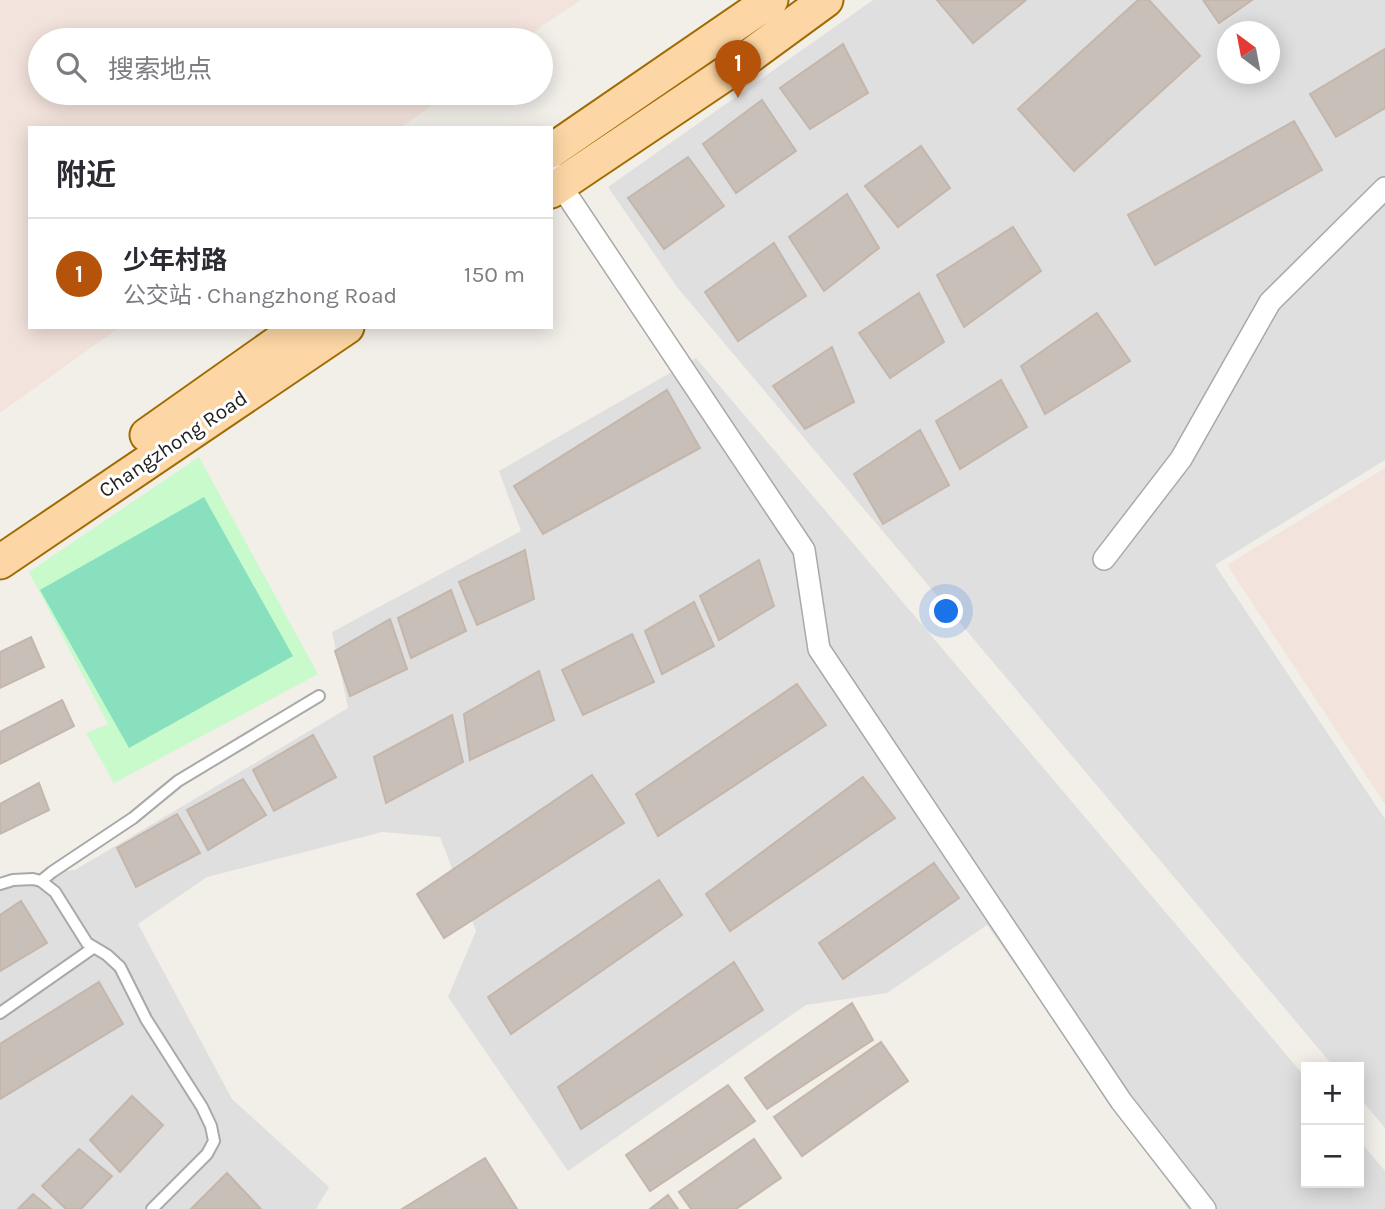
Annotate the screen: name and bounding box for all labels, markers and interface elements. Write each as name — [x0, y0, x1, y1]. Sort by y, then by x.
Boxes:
north arrow — [1217, 21, 1280, 84]
search box — [28, 28, 553, 105]
pin: 1 — [715, 40, 761, 98]
icon: search — [52, 48, 90, 86]
text: 搜索地点 — [108, 54, 212, 85]
text: 附近 — [56, 157, 116, 193]
text: 少年村路 — [123, 245, 227, 276]
text: 1 — [75, 261, 83, 288]
text: 150 m — [464, 261, 525, 288]
text: 公交站 · Changzhong Road — [123, 282, 397, 309]
street label: Changzhong Road — [94, 386, 252, 502]
your location — [929, 594, 963, 628]
map controls — [1301, 1062, 1364, 1188]
button: + — [1301, 1062, 1364, 1125]
button: − — [1301, 1125, 1364, 1188]

